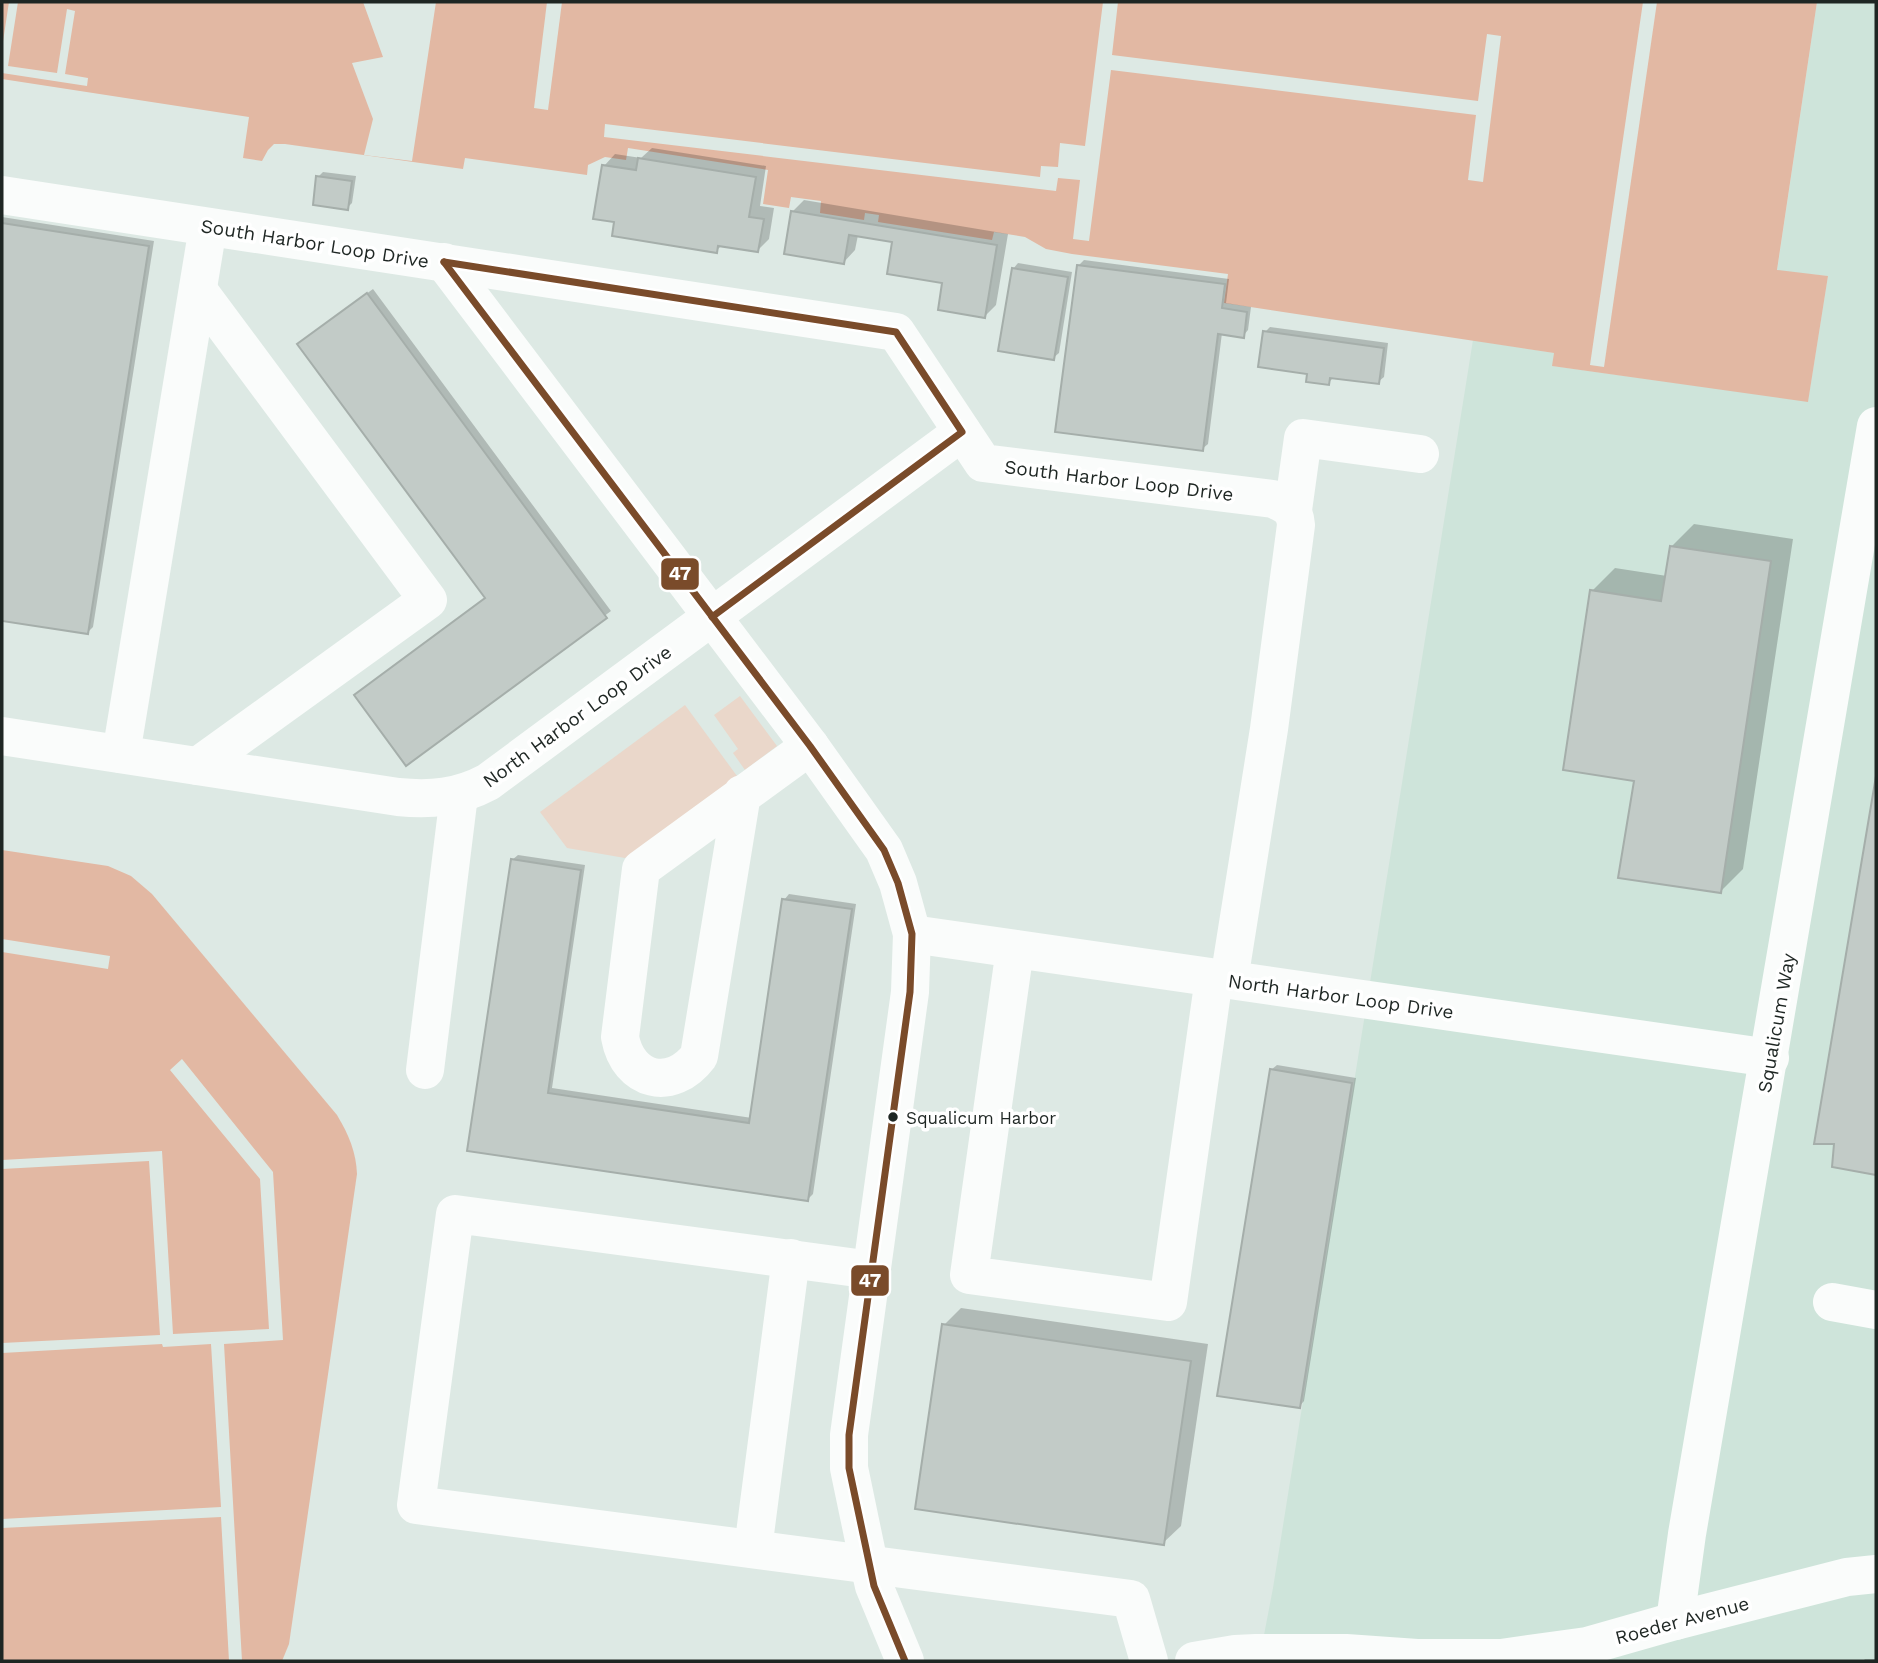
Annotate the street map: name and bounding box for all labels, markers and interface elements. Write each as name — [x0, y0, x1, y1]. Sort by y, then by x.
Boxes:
street label: South Harbor Loop Drive — [199, 214, 431, 273]
street label: South Harbor Loop Drive — [1003, 455, 1235, 506]
line badge: 47 — [660, 557, 700, 591]
text: 47 — [669, 562, 691, 585]
street label: North Harbor Loop Drive — [478, 640, 676, 793]
street label: Squalicum Way — [1753, 951, 1800, 1095]
street label: North Harbor Loop Drive — [1227, 969, 1455, 1024]
place label: Squalicum Harbor — [906, 1108, 1056, 1128]
marker: Squalicum Harbor — [886, 1110, 900, 1124]
line badge: 47 — [850, 1264, 890, 1297]
text: 47 — [859, 1269, 881, 1292]
street label: Roeder Avenue — [1613, 1592, 1752, 1649]

